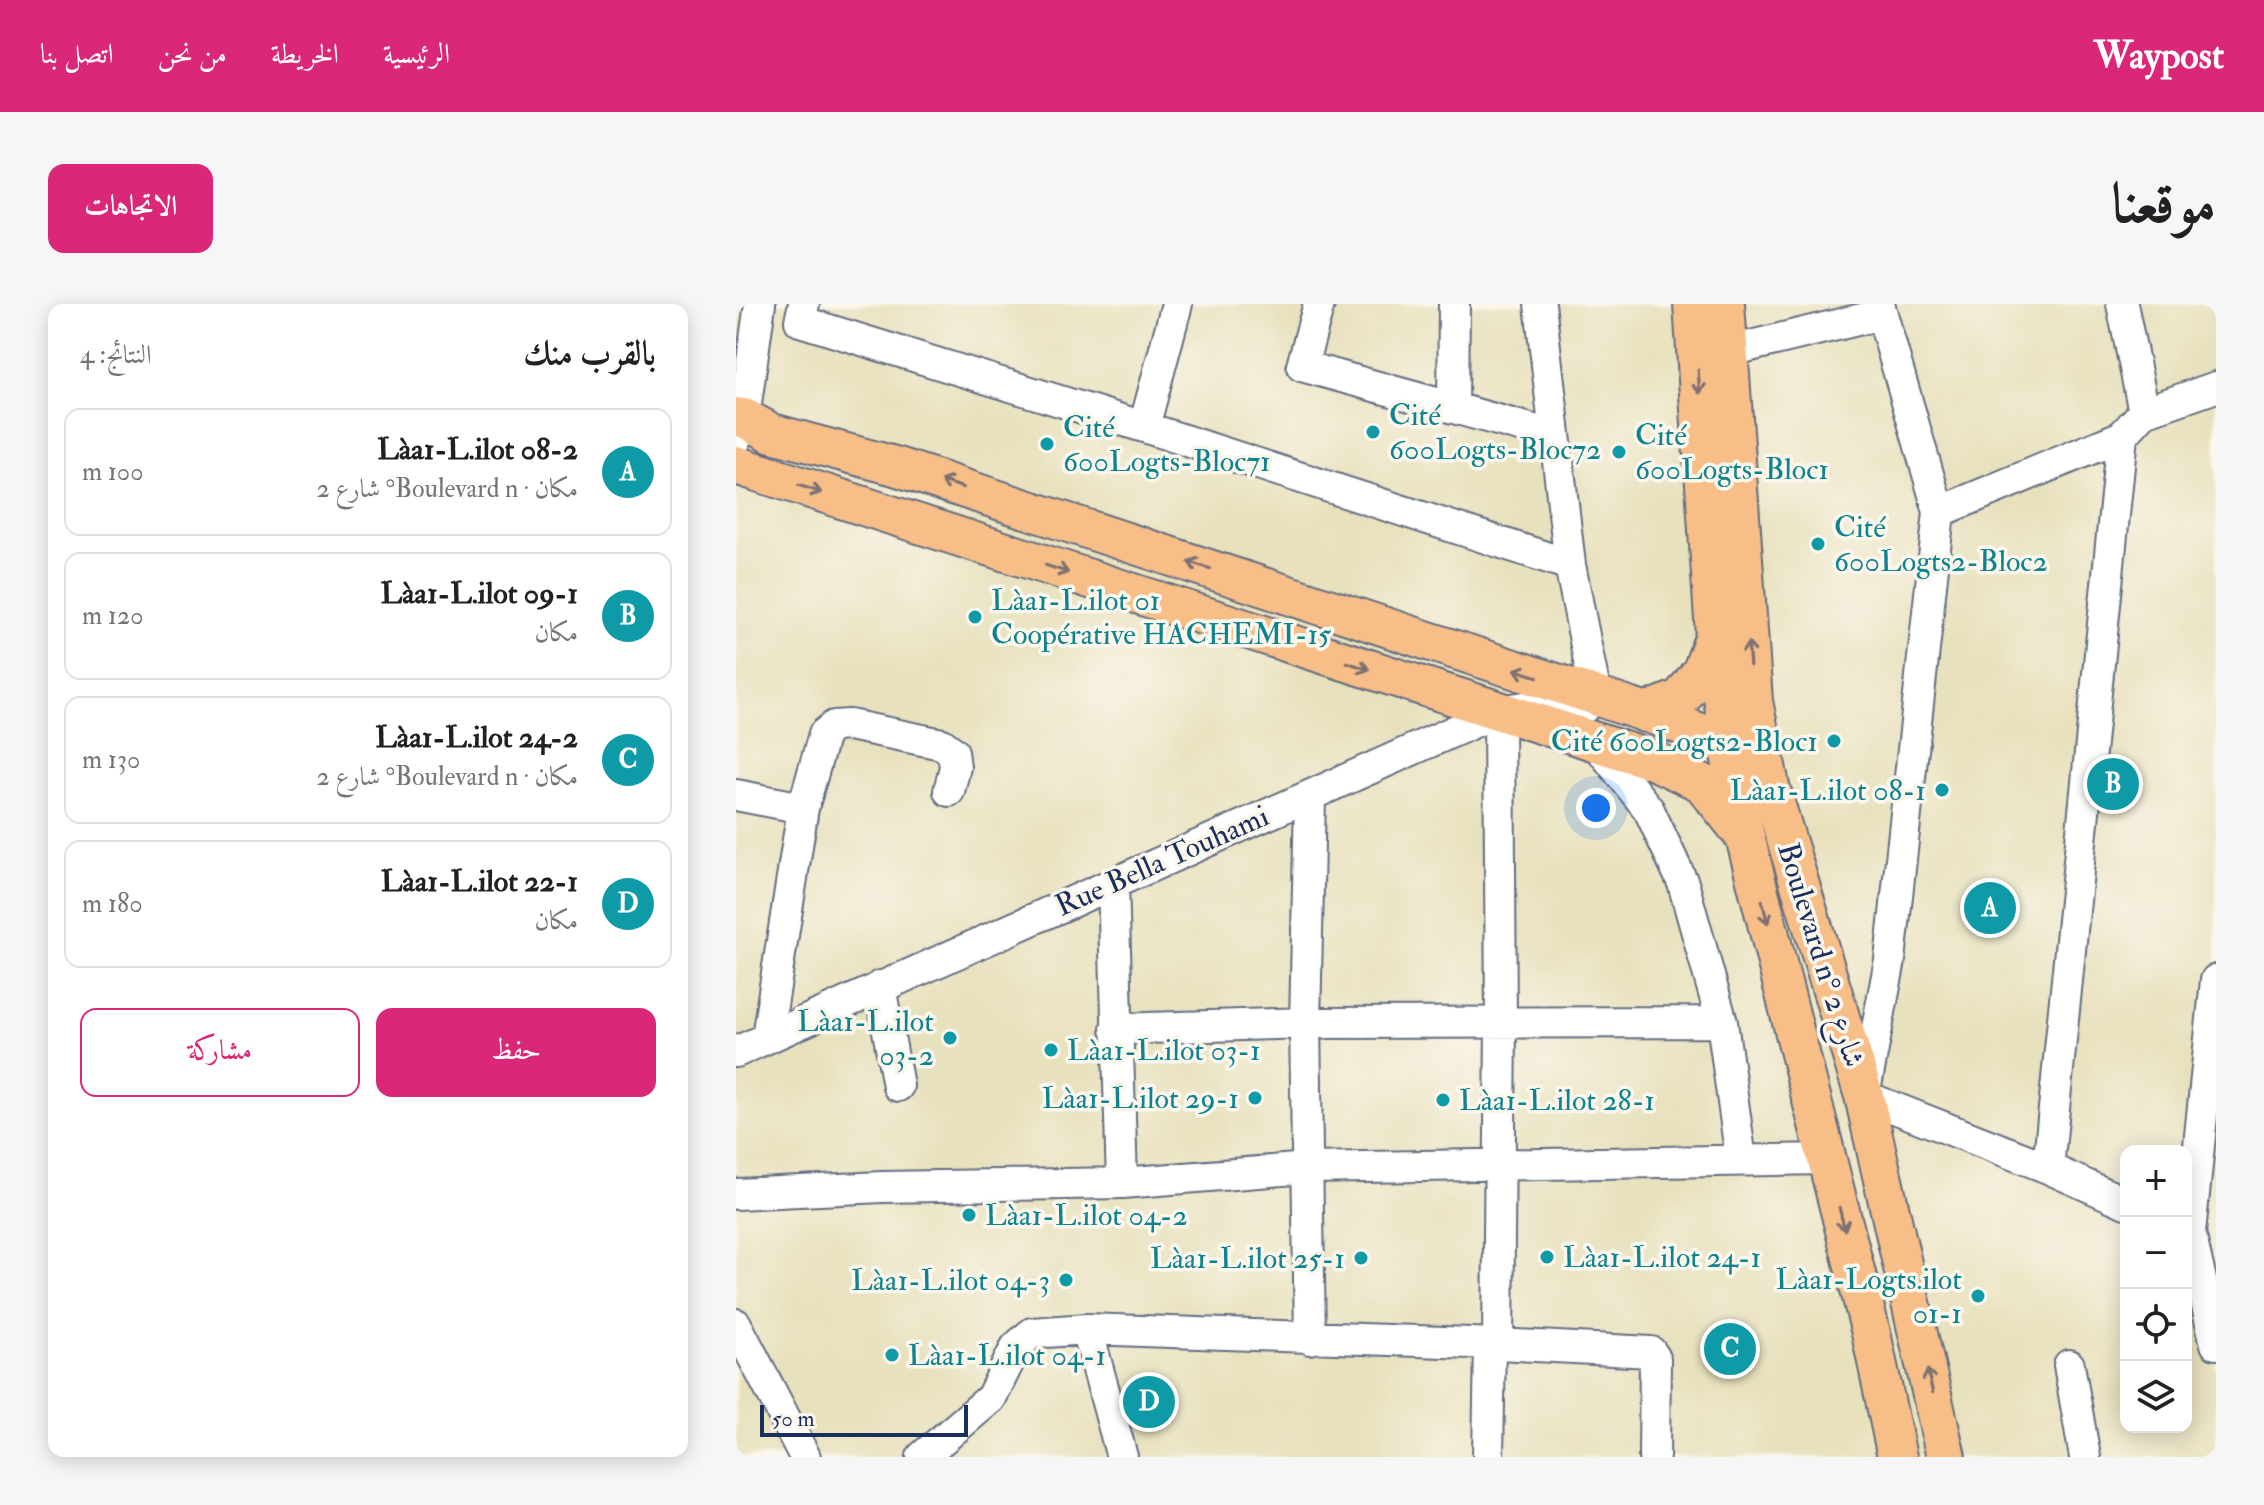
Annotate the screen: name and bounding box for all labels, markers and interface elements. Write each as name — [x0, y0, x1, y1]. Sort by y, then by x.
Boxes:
text: Waypost — [2094, 32, 2224, 80]
text: اتصل بنا — [40, 37, 114, 72]
text: من نحن — [158, 37, 227, 72]
text: الخريطة — [271, 37, 339, 72]
text: الرئيسية — [383, 37, 450, 72]
button: الاتجاهات — [48, 164, 213, 253]
text: موقعنا — [2111, 169, 2216, 240]
text: بالقرب منك — [523, 332, 656, 375]
text: النتائج: 4 — [80, 339, 152, 371]
one-way arrow — [1692, 368, 1707, 395]
place label: Cité 600Logts-Bloc72 — [1389, 397, 1601, 468]
place label: Cité 600Logts-Bloc71 — [1063, 409, 1271, 480]
place label: Cité 600Logts-Bloc1 — [1635, 417, 1829, 488]
marker: Cité 600Logts-Bloc72 — [1364, 423, 1382, 441]
text: Làa1-L.ilot 08-2 — [377, 431, 578, 468]
marker: Cité 600Logts-Bloc71 — [1038, 435, 1056, 453]
marker: Cité 600Logts-Bloc1 — [1610, 443, 1628, 461]
text: 100 m — [82, 456, 143, 488]
text: A — [620, 456, 636, 488]
text: مكان · Boulevard n° شارع 2 — [316, 473, 578, 505]
one-way arrow — [940, 476, 965, 490]
one-way arrow — [798, 482, 823, 497]
place label: Cité 600Logts2-Bloc2 — [1834, 509, 2048, 580]
marker: Cité 600Logts2-Bloc2 — [1809, 535, 1827, 553]
one-way arrow — [1187, 556, 1212, 571]
one-way arrow — [1044, 562, 1070, 577]
text: Làa1-L.ilot 09-1 — [380, 575, 578, 612]
place label: Làa1-L.ilot 01 Coopérative HACHEMI-15 — [991, 582, 1332, 653]
text: 120 m — [82, 600, 143, 632]
text: B — [619, 600, 637, 632]
marker: Làa1-L.ilot 01 Coopérative HACHEMI-15 — [966, 608, 984, 626]
text: مكان — [534, 617, 578, 649]
one-way arrow — [1741, 641, 1756, 668]
one-way arrow — [1345, 659, 1371, 674]
one-way arrow — [1513, 664, 1538, 679]
text: Làa1-L.ilot 24-2 — [375, 719, 578, 756]
place label: Cité 600Logts2-Bloc1 — [1551, 723, 1818, 760]
marker: Cité 600Logts2-Bloc1 — [1825, 732, 1843, 750]
text: 130 m — [82, 744, 140, 776]
text: C — [618, 744, 638, 776]
pin: B — [2087, 754, 2139, 814]
text: مكان · Boulevard n° شارع 2 — [316, 761, 578, 793]
place label: Làa1-L.ilot 08-1 — [1730, 772, 1926, 809]
marker: Làa1-L.ilot 08-1 — [1933, 781, 1951, 799]
your location — [1576, 788, 1616, 828]
street label: Rue Bella Touhami — [1050, 797, 1274, 925]
street label: Boulevard n° شارع 2 — [1764, 838, 1873, 1074]
text: Làa1-L.ilot 22-1 — [381, 863, 578, 900]
pin: A — [1964, 878, 2016, 938]
text: 180 m — [82, 888, 142, 920]
text: D — [617, 888, 639, 920]
one-way arrow — [1758, 899, 1773, 925]
text: مكان — [534, 905, 578, 937]
place label: Làa1-L.ilot 03-2 — [797, 1003, 934, 1074]
button: مشاركة — [80, 1008, 360, 1097]
button: حفظ — [376, 1008, 656, 1097]
marker: Làa1-L.ilot 03-2 — [941, 1029, 959, 1047]
place label: Làa1-L.ilot 03-1 — [1067, 1032, 1261, 1069]
marker: Làa1-L.ilot 03-1 — [1042, 1041, 1060, 1059]
place label: Làa1-L.ilot 29-1 — [1042, 1080, 1239, 1117]
place label: Làa1-L.ilot 28-1 — [1459, 1082, 1655, 1119]
marker: Làa1-L.ilot 29-1 — [1246, 1089, 1264, 1107]
marker: Làa1-L.ilot 28-1 — [1434, 1091, 1452, 1109]
map controls — [2120, 1145, 2192, 1433]
button: + — [2120, 1145, 2192, 1217]
place label: Làa1-L.ilot 04-2 — [985, 1197, 1188, 1234]
one-way arrow — [1836, 1205, 1851, 1231]
marker: Làa1-L.ilot 04-2 — [960, 1206, 978, 1224]
button: − — [2120, 1217, 2192, 1289]
place label: Làa1-L.ilot 24-1 — [1563, 1239, 1761, 1276]
place label: Làa1-L.ilot 25-1 — [1150, 1240, 1345, 1277]
marker: Làa1-L.ilot 24-1 — [1538, 1248, 1556, 1266]
marker: Làa1-L.ilot 25-1 — [1352, 1249, 1370, 1267]
place label: Làa1-Logts.ilot 01-1 — [1776, 1261, 1962, 1332]
place label: Làa1-L.ilot 04-3 — [851, 1262, 1050, 1299]
marker: Làa1-L.ilot 04-3 — [1057, 1271, 1075, 1289]
marker: Làa1-Logts.ilot 01-1 — [1969, 1287, 1987, 1305]
button: locate — [2120, 1289, 2192, 1361]
pin: C — [1704, 1319, 1756, 1379]
place label: Làa1-L.ilot 04-1 — [908, 1337, 1106, 1374]
marker: Làa1-L.ilot 04-1 — [883, 1346, 901, 1364]
button: layers — [2120, 1361, 2192, 1433]
one-way arrow — [1922, 1368, 1937, 1394]
pin: D — [1123, 1372, 1175, 1432]
scale bar — [760, 1401, 968, 1437]
text: 50 m — [772, 1405, 814, 1433]

